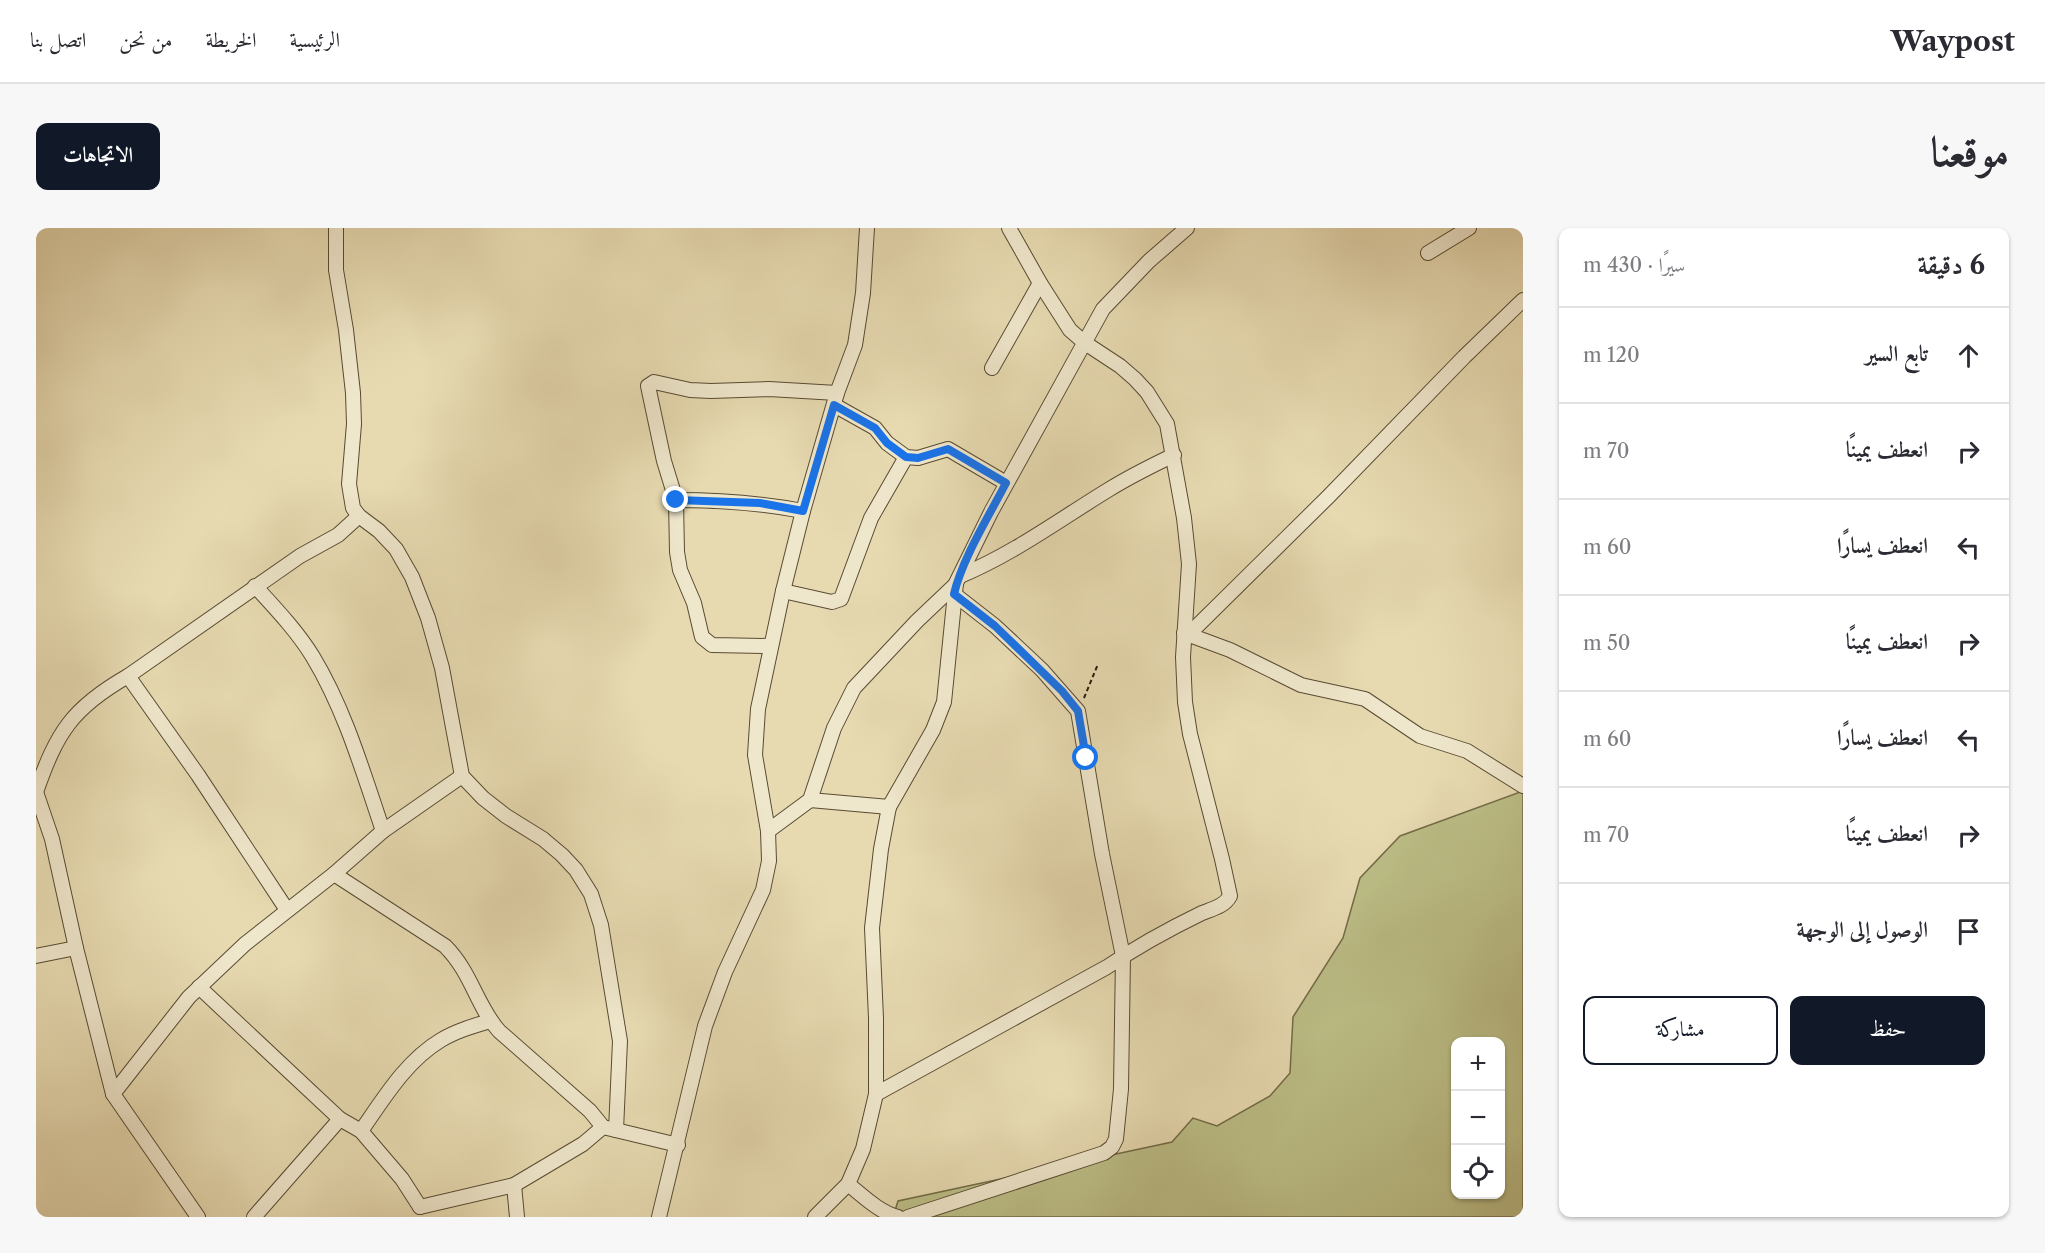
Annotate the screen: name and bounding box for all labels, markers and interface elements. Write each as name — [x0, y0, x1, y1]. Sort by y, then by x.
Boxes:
text: Waypost — [1891, 24, 2015, 58]
text: اتصل بنا — [30, 27, 86, 52]
text: من نحن — [119, 27, 172, 52]
text: الخريطة — [205, 27, 257, 52]
text: الرئيسية — [290, 27, 340, 52]
button: الاتجاهات — [36, 123, 160, 190]
text: موقعنا — [1931, 125, 2009, 177]
text: 6 دقيقة — [1918, 249, 1985, 281]
text: سيرًا · 430 m — [1583, 253, 1685, 277]
icon: ahead — [1952, 339, 1985, 372]
text: تابع السير — [1865, 340, 1928, 367]
text: 120 m — [1583, 343, 1640, 367]
icon: right — [1952, 435, 1985, 468]
text: انعطف يمينًا — [1846, 436, 1928, 463]
text: 70 m — [1583, 439, 1630, 463]
route end — [662, 486, 688, 512]
icon: left — [1952, 531, 1985, 564]
text: انعطف يسارًا — [1837, 532, 1928, 559]
text: 60 m — [1583, 535, 1631, 559]
icon: right — [1952, 627, 1985, 660]
text: انعطف يمينًا — [1846, 628, 1928, 655]
text: 50 m — [1583, 631, 1631, 655]
icon: left — [1952, 723, 1985, 756]
text: انعطف يسارًا — [1837, 724, 1928, 751]
text: 60 m — [1583, 727, 1631, 751]
route start — [1072, 744, 1098, 770]
icon: right — [1952, 819, 1985, 852]
text: انعطف يمينًا — [1846, 820, 1928, 847]
text: 70 m — [1583, 823, 1630, 847]
icon: arrive — [1952, 915, 1985, 948]
text: الوصول إلى الوجهة — [1796, 916, 1928, 943]
button: مشاركة — [1583, 996, 1778, 1065]
button: حفظ — [1790, 996, 1985, 1065]
map controls — [1451, 1037, 1505, 1199]
button: + — [1451, 1037, 1505, 1091]
button: − — [1451, 1091, 1505, 1145]
button: locate — [1451, 1145, 1505, 1199]

